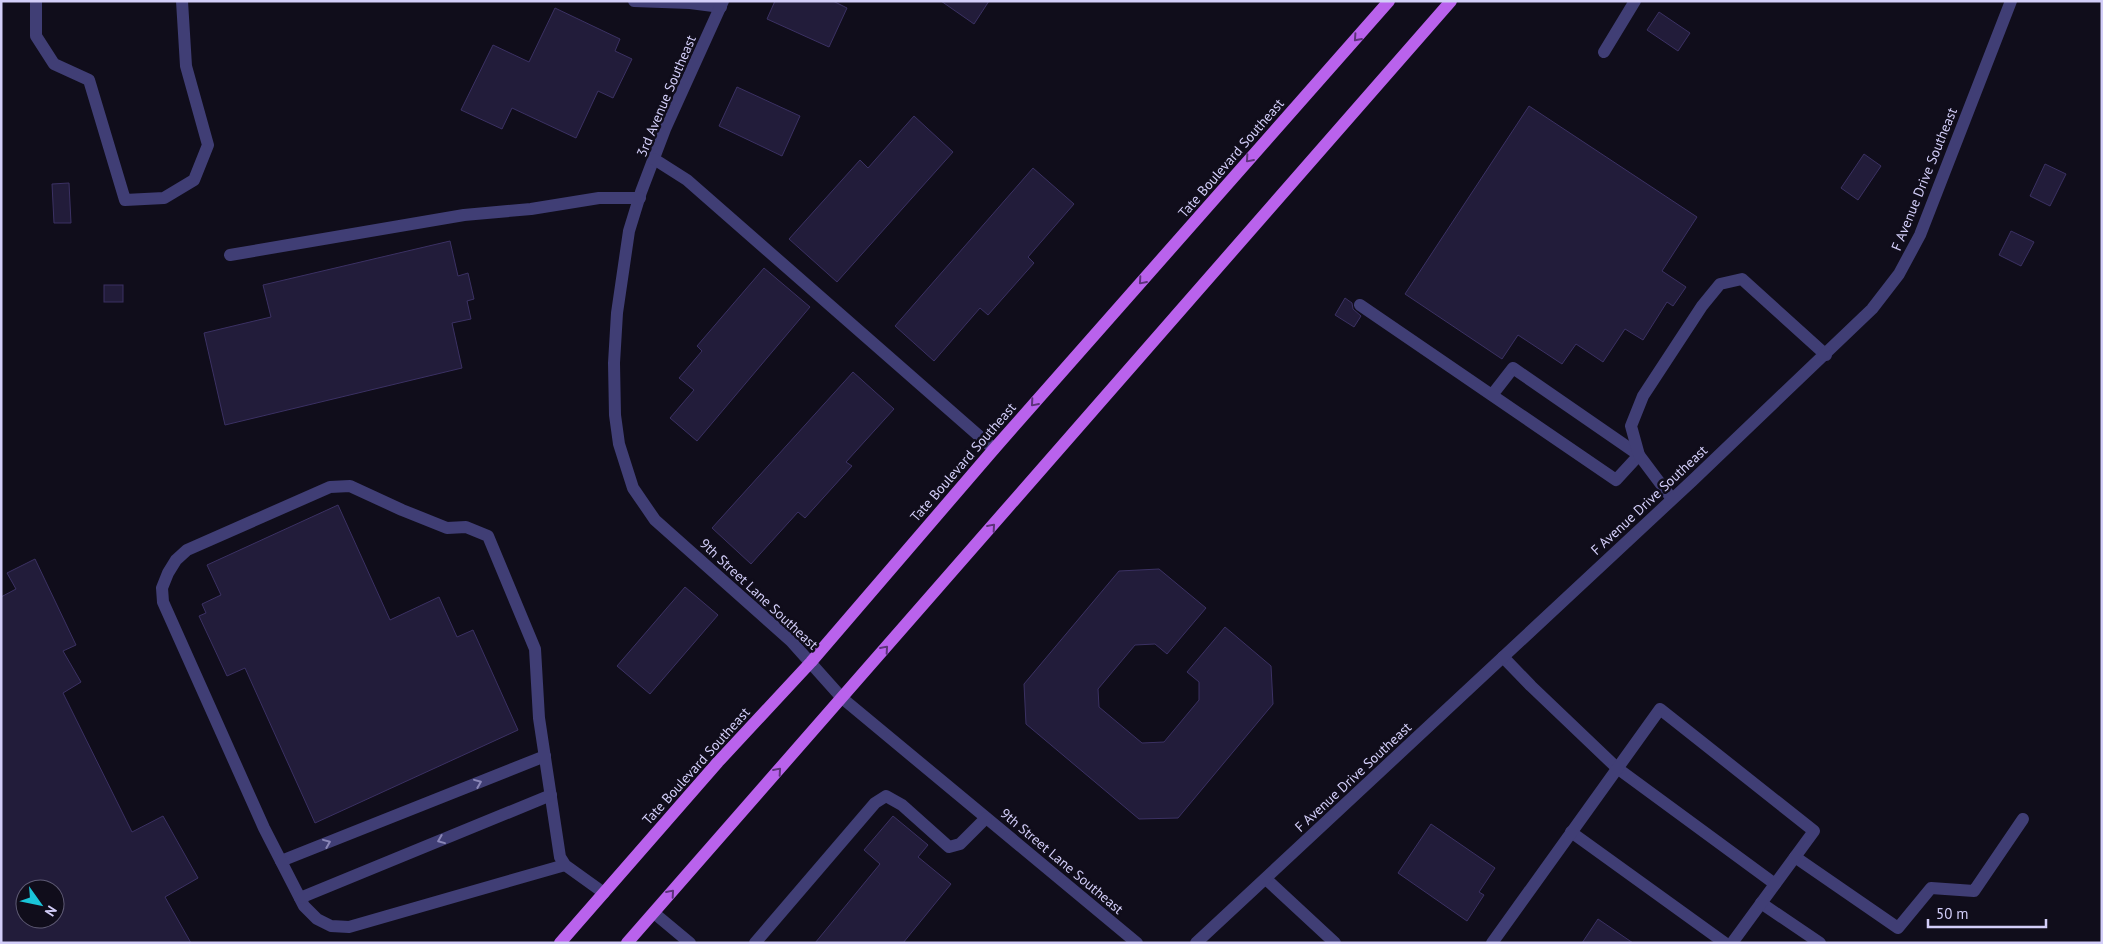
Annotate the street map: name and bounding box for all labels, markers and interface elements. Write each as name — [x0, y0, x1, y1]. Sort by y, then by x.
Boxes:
street label: 3rd Avenue Southeast — [632, 32, 700, 159]
one-way arrow — [1354, 32, 1363, 41]
street label: Tate Boulevard Southeast — [1174, 95, 1288, 221]
street label: F Avenue Drive Southeast — [1887, 105, 1961, 253]
one-way arrow — [1246, 154, 1255, 163]
one-way arrow — [1139, 276, 1148, 285]
one-way arrow — [1031, 398, 1040, 407]
street label: Tate Boulevard Southeast — [906, 399, 1020, 525]
street label: F Avenue Drive Southeast — [1587, 441, 1711, 559]
one-way arrow — [987, 523, 996, 532]
street label: 9th Street Lane Southeast — [696, 534, 822, 654]
one-way arrow — [879, 645, 888, 654]
street label: Tate Boulevard Southeast — [638, 703, 754, 829]
street label: F Avenue Drive Southeast — [1291, 718, 1415, 836]
one-way arrow — [772, 768, 781, 777]
one-way arrow — [473, 779, 481, 789]
street label: 9th Street Lane Southeast — [997, 804, 1127, 918]
one-way arrow — [437, 834, 446, 844]
one-way arrow — [322, 839, 331, 850]
north arrow — [15, 879, 65, 929]
one-way arrow — [665, 890, 674, 899]
scale bar — [1928, 896, 2046, 928]
text: N — [41, 902, 61, 920]
text: 50 m — [1936, 904, 1969, 923]

